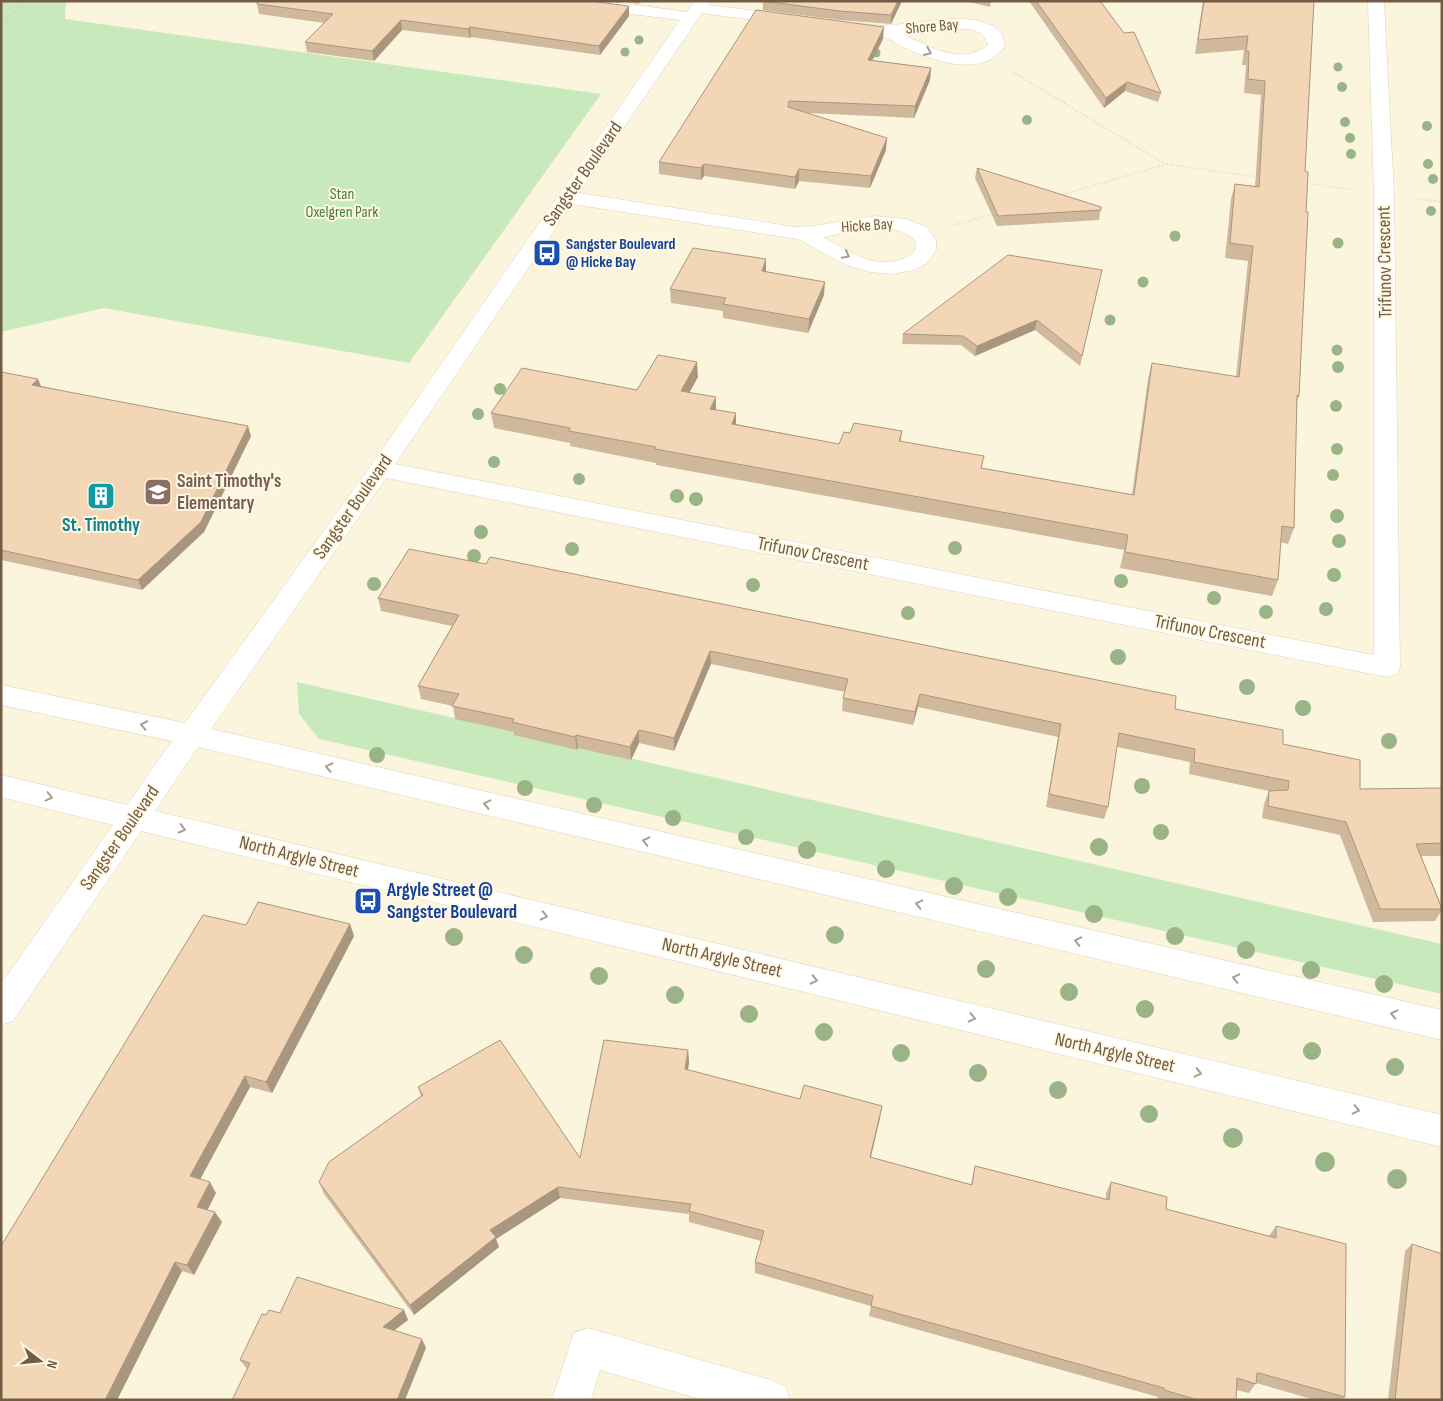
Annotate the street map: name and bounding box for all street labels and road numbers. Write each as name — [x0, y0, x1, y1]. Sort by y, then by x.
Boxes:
street label: Shore Bay — [905, 15, 959, 39]
street label: Sangster Boulevard — [538, 117, 628, 231]
street label: Trifunov Crescent — [1373, 205, 1397, 319]
street label: Hicke Bay — [841, 215, 893, 237]
street label: Sangster Boulevard — [308, 450, 398, 564]
street label: Trifunov Crescent — [755, 532, 871, 576]
street label: Trifunov Crescent — [1152, 610, 1268, 654]
street label: Sangster Boulevard — [75, 781, 165, 895]
street label: North Argyle Street — [237, 831, 361, 883]
street label: North Argyle Street — [660, 933, 784, 983]
street label: North Argyle Street — [1053, 1028, 1177, 1078]

